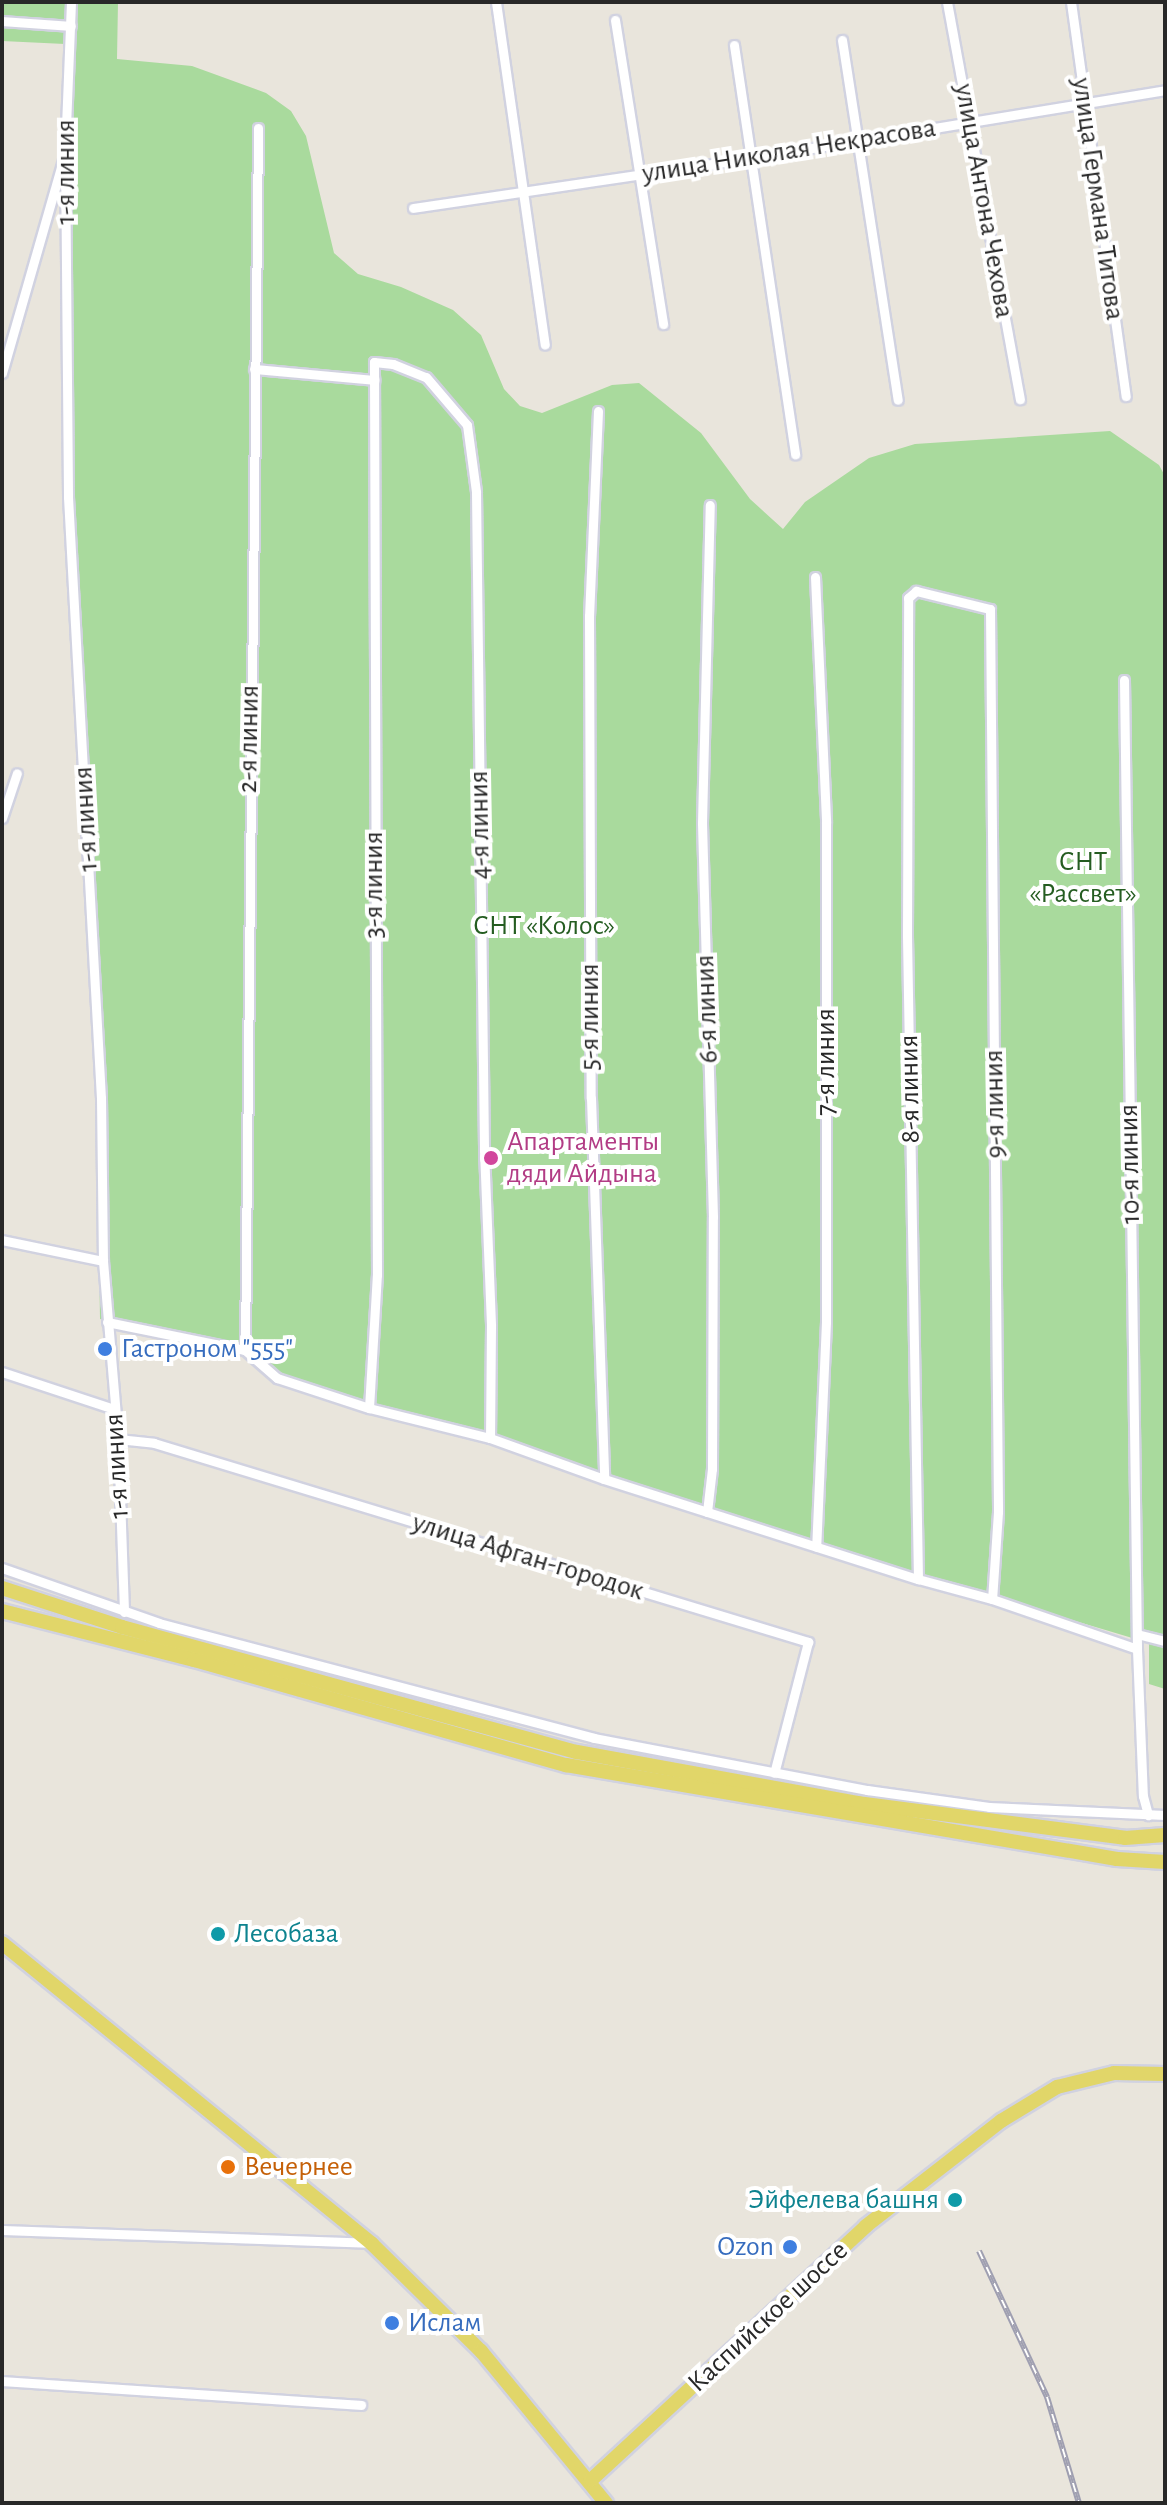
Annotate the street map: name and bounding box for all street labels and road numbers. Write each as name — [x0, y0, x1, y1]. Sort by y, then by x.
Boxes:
street label: улица Германа Титова — [1064, 76, 1132, 322]
street label: улица Антона Чехова — [947, 81, 1021, 321]
street label: улица Николая Некрасова — [640, 111, 938, 191]
street label: 1-я линия — [49, 119, 83, 225]
street label: 2-я линия — [231, 685, 267, 793]
street label: 1-я линия — [66, 766, 106, 872]
street label: 4-я линия — [462, 770, 498, 880]
street label: 3-я линия — [357, 831, 391, 939]
street label: 6-я линия — [688, 954, 726, 1064]
street label: 5-я линия — [573, 963, 607, 1071]
street label: 7-я линия — [809, 1008, 843, 1116]
street label: 8-я линия — [892, 1034, 928, 1144]
street label: 9-я линия — [977, 1049, 1013, 1159]
street label: 10-я линия — [1112, 1104, 1148, 1224]
street label: 1-я линия — [97, 1413, 137, 1519]
street label: улица Афган-городок — [408, 1506, 648, 1608]
street label: Каспийское шоссе — [681, 2234, 855, 2400]

